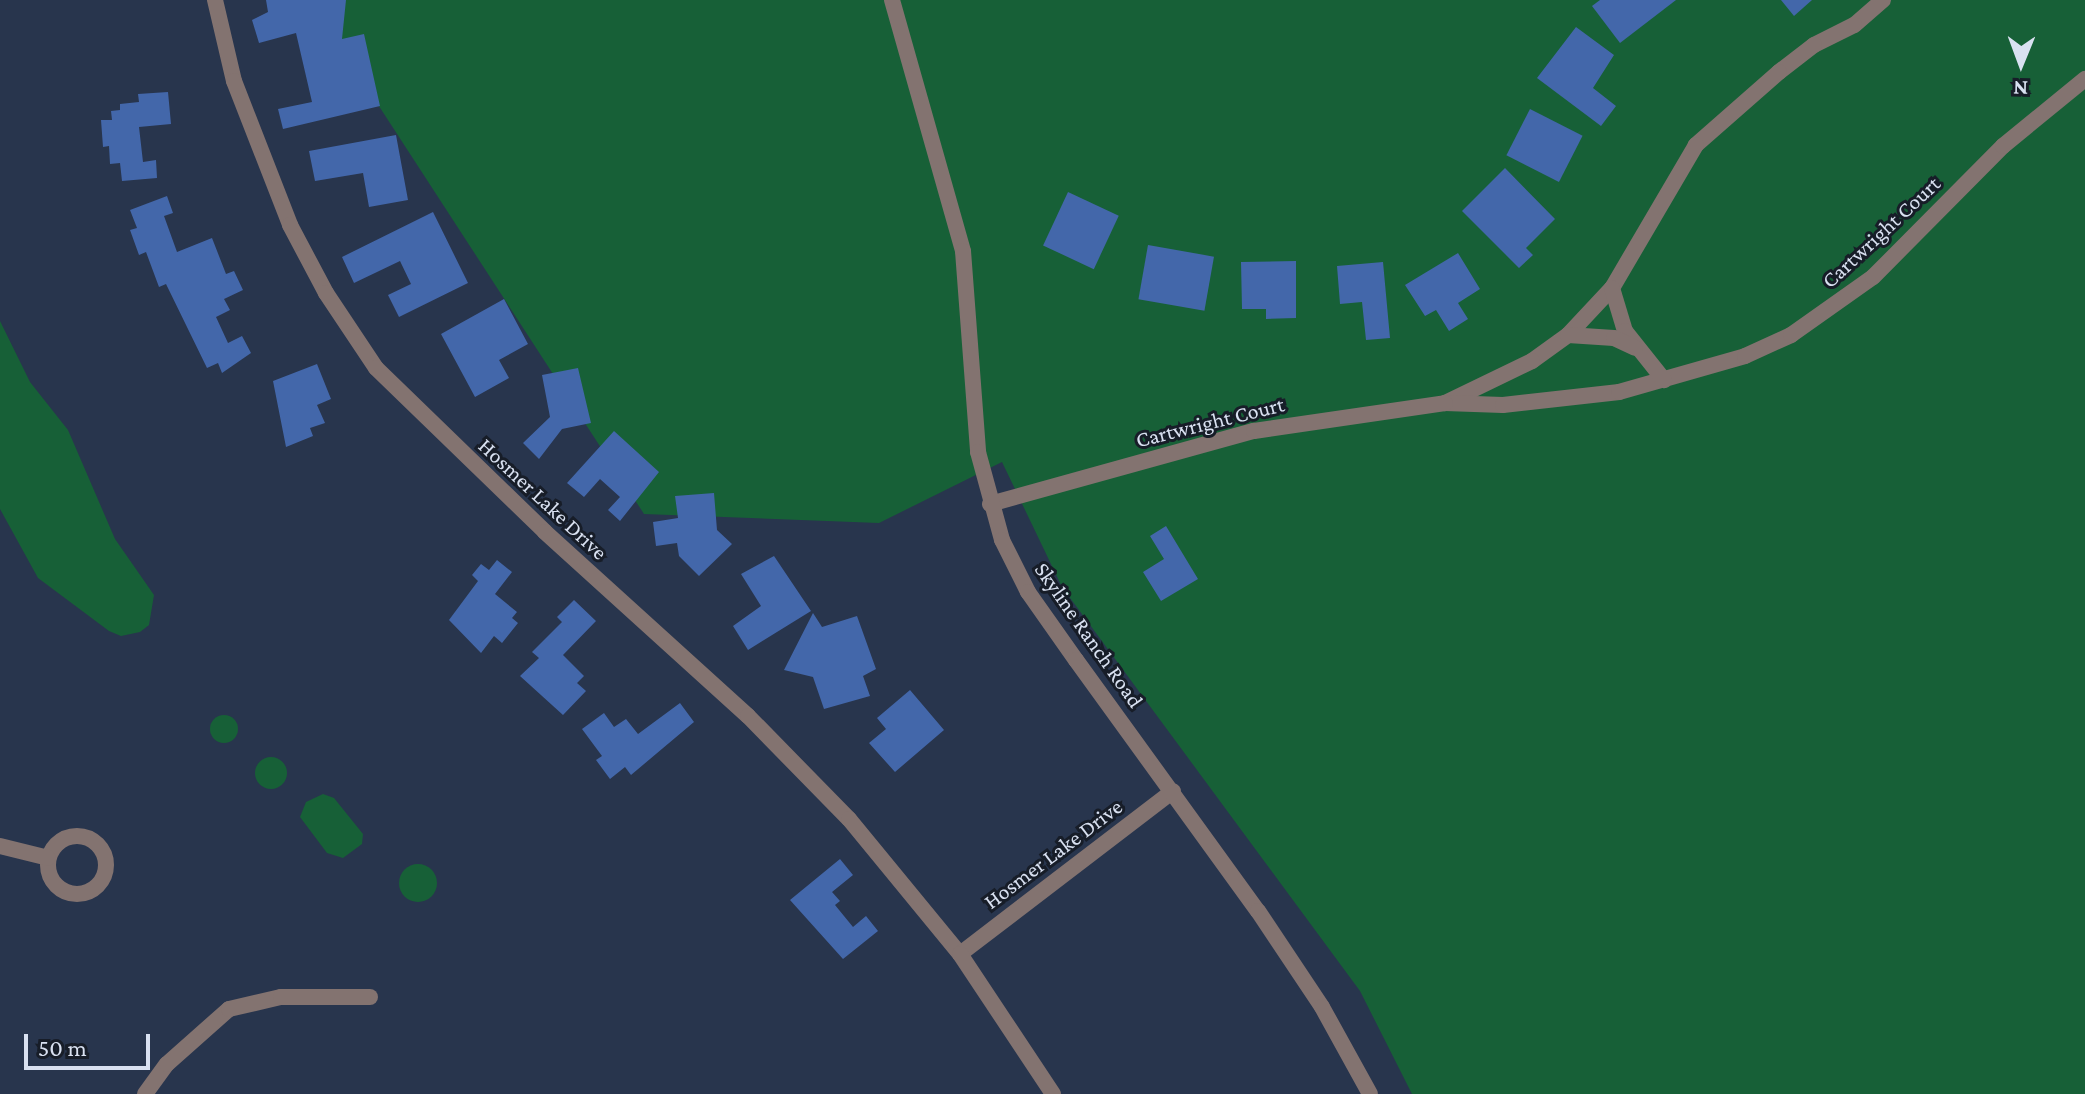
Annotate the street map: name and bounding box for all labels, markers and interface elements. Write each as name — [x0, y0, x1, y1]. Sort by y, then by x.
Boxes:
north arrow — [1981, 24, 2061, 104]
text: N — [2013, 76, 2028, 101]
street label: Cartwright Court — [1816, 170, 1946, 294]
street label: Cartwright Court — [1133, 391, 1287, 453]
street label: Hosmer Lake Drive — [473, 433, 613, 565]
street label: Skyline Ranch Road — [1029, 557, 1149, 713]
street label: Hosmer Lake Drive — [979, 793, 1127, 915]
scale bar — [28, 1018, 154, 1068]
text: 50 m — [38, 1034, 87, 1061]

